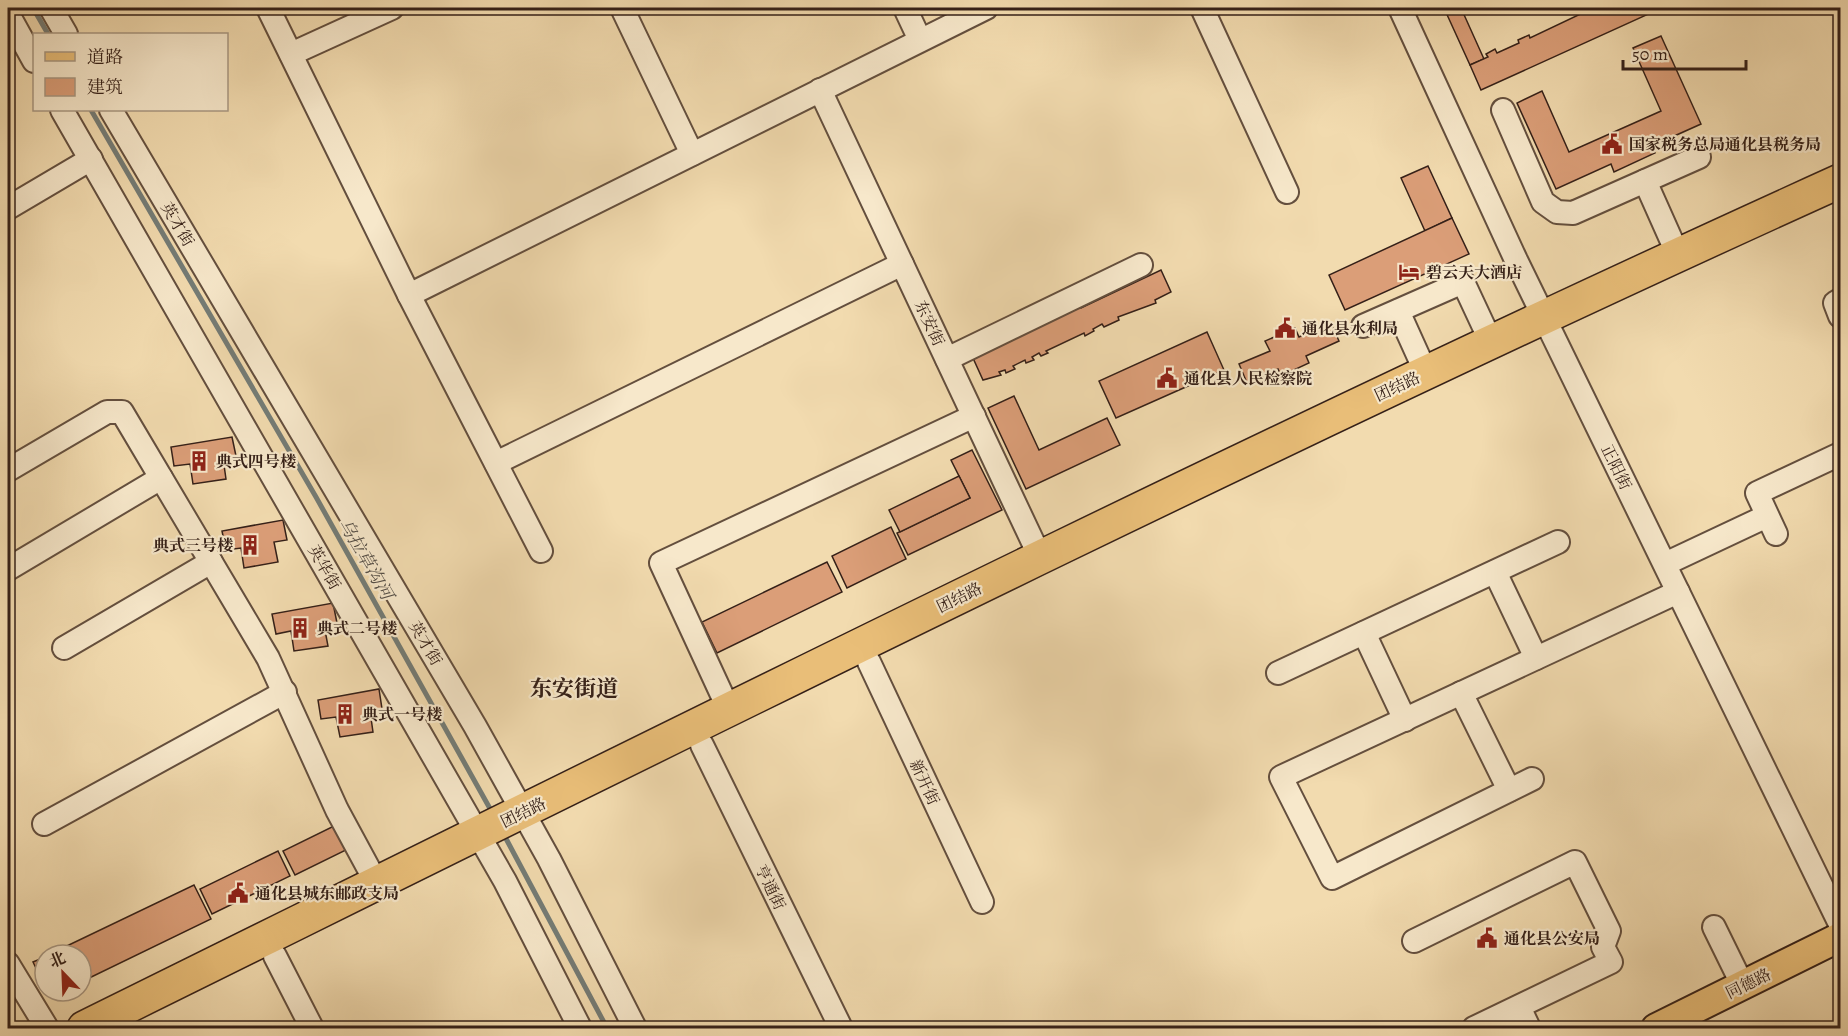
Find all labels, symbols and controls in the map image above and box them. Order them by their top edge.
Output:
legend [33,33,228,111]
scale bar [1623,33,1746,71]
text: 50 m [1632,42,1668,66]
text: 道路 [87,45,123,69]
text: 建筑 [87,75,123,99]
public building icon: 国家税务总局通化县税务局 [1600,132,1624,156]
place label: 国家税务总局通化县税务局 [1629,134,1821,156]
street label: 英才街 [155,198,199,251]
hotel icon: 碧云天大酒店 [1397,260,1421,284]
place label: 碧云天大酒店 [1426,262,1522,284]
street label: 东安街 [909,297,949,350]
public building icon: 通化县水利局 [1273,316,1297,340]
place label: 通化县水利局 [1302,318,1398,340]
public building icon: 通化县人民检察院 [1155,366,1179,390]
street label: 团结路 [1371,367,1424,407]
place label: 通化县人民检察院 [1184,368,1312,390]
street label: 正阳街 [1596,441,1637,494]
building icon: 典式四号楼 [187,449,211,473]
place label: 典式四号楼 [216,451,296,473]
water label: 乌拉草沟河 [333,514,400,607]
building icon: 典式三号楼 [238,533,262,557]
place label: 典式三号楼 [153,535,233,557]
street label: 英华街 [303,541,346,594]
street label: 团结路 [933,577,986,618]
building icon: 典式二号楼 [288,616,312,640]
street label: 英才街 [403,617,447,670]
place label: 典式二号楼 [317,618,397,640]
district label: 东安街道 [530,674,618,704]
building icon: 典式一号楼 [333,702,357,726]
place label: 典式一号楼 [362,704,442,726]
street label: 新开街 [904,756,944,809]
street label: 团结路 [497,792,550,833]
street label: 亨通街 [750,861,791,914]
public building icon: 通化县城东邮政支局 [226,881,250,905]
place label: 通化县城东邮政支局 [255,883,399,905]
public building icon: 通化县公安局 [1475,926,1499,950]
place label: 通化县公安局 [1504,928,1600,950]
north arrow [33,943,93,1003]
text: 北 [46,947,69,973]
street label: 同德路 [1722,963,1775,1004]

